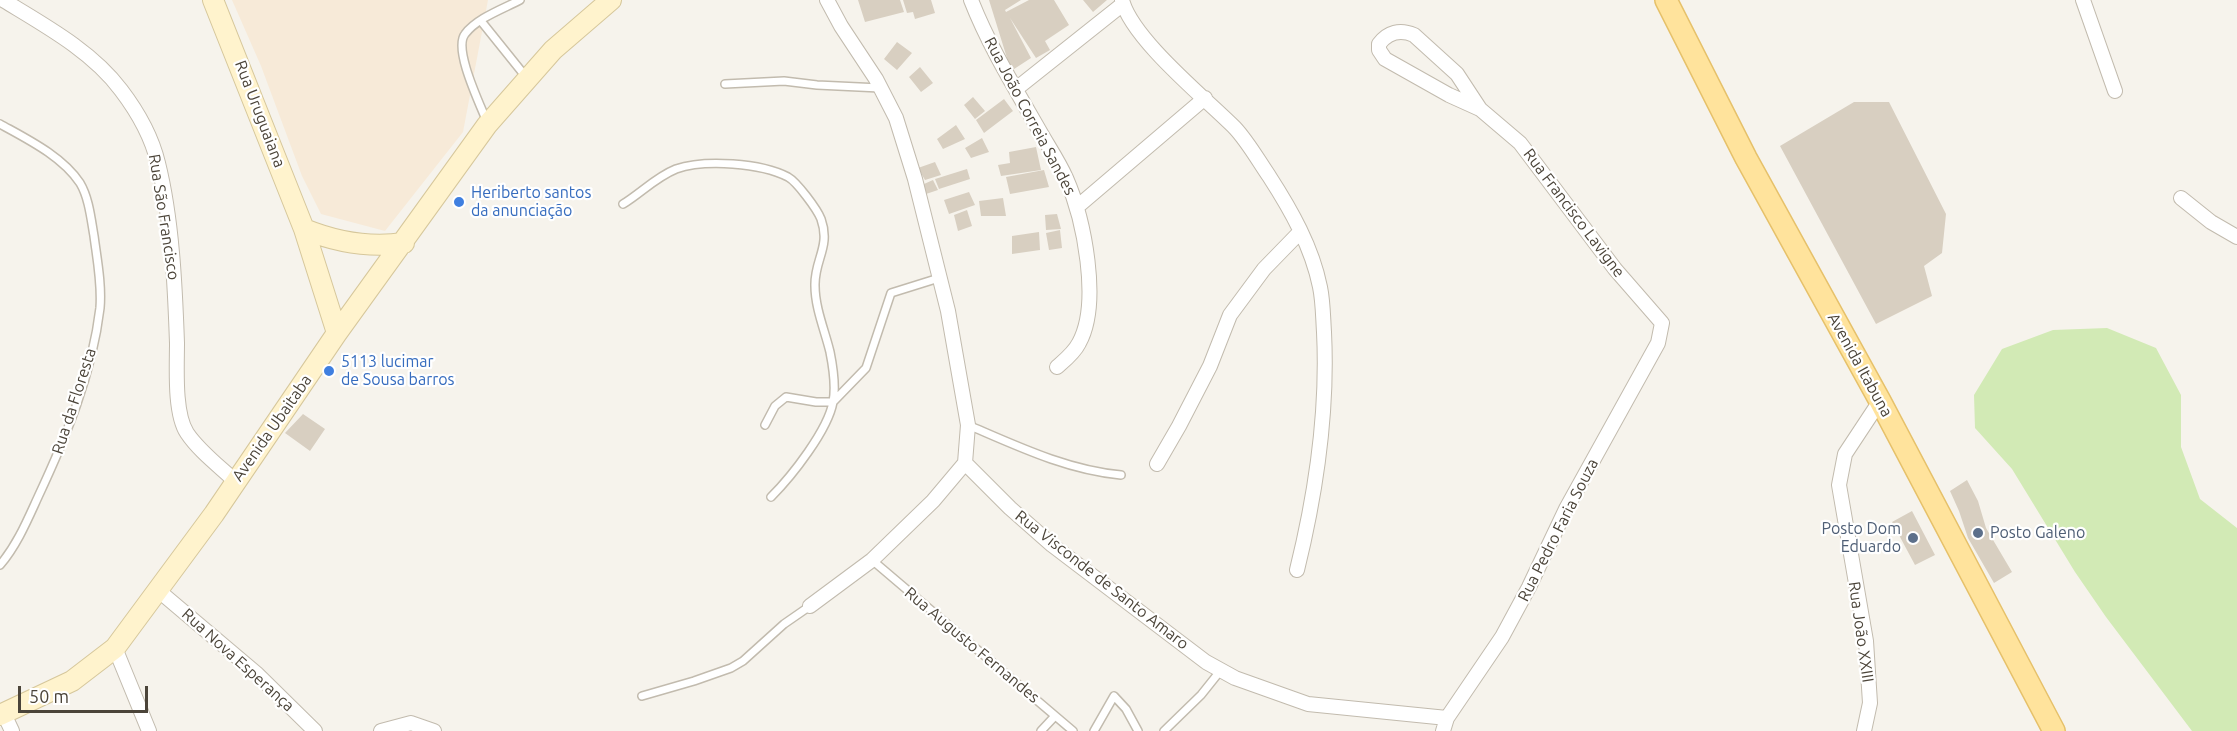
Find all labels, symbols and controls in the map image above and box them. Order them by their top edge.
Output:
street label: Rua João Correia Sandes [980,34,1080,198]
street label: Rua Uruguaiana [231,58,289,170]
street label: Rua Francisco Lavigne [1519,145,1629,281]
street label: Rua São Francisco [145,153,183,281]
place label: Heriberto santos da anunciação [471,183,591,221]
marker: Heriberto santos da anunciação [452,195,466,209]
street label: Avenida Itabuna [1824,310,1896,420]
street label: Rua da Floresta [48,345,100,457]
place label: 5113 lucimar de Sousa barros [341,352,455,390]
marker: 5113 lucimar de Sousa barros [322,364,336,378]
street label: Avenida Ubaitaba [228,371,316,485]
street label: Rua Pedro Faria Souza [1514,455,1602,605]
street label: Rua Visconde de Santo Amaro [1011,506,1193,654]
place label: Posto Dom Eduardo [1822,519,1901,557]
place label: Posto Galeno [1990,523,2085,543]
marker: Posto Galeno [1971,526,1985,540]
marker: Posto Dom Eduardo [1906,531,1920,545]
street label: Rua João XXIII [1844,580,1878,684]
street label: Rua Augusto Fernandes [901,583,1043,707]
street label: Rua Nova Esperança [178,605,298,715]
scale bar [21,674,152,712]
text: 50 m [29,686,69,706]

